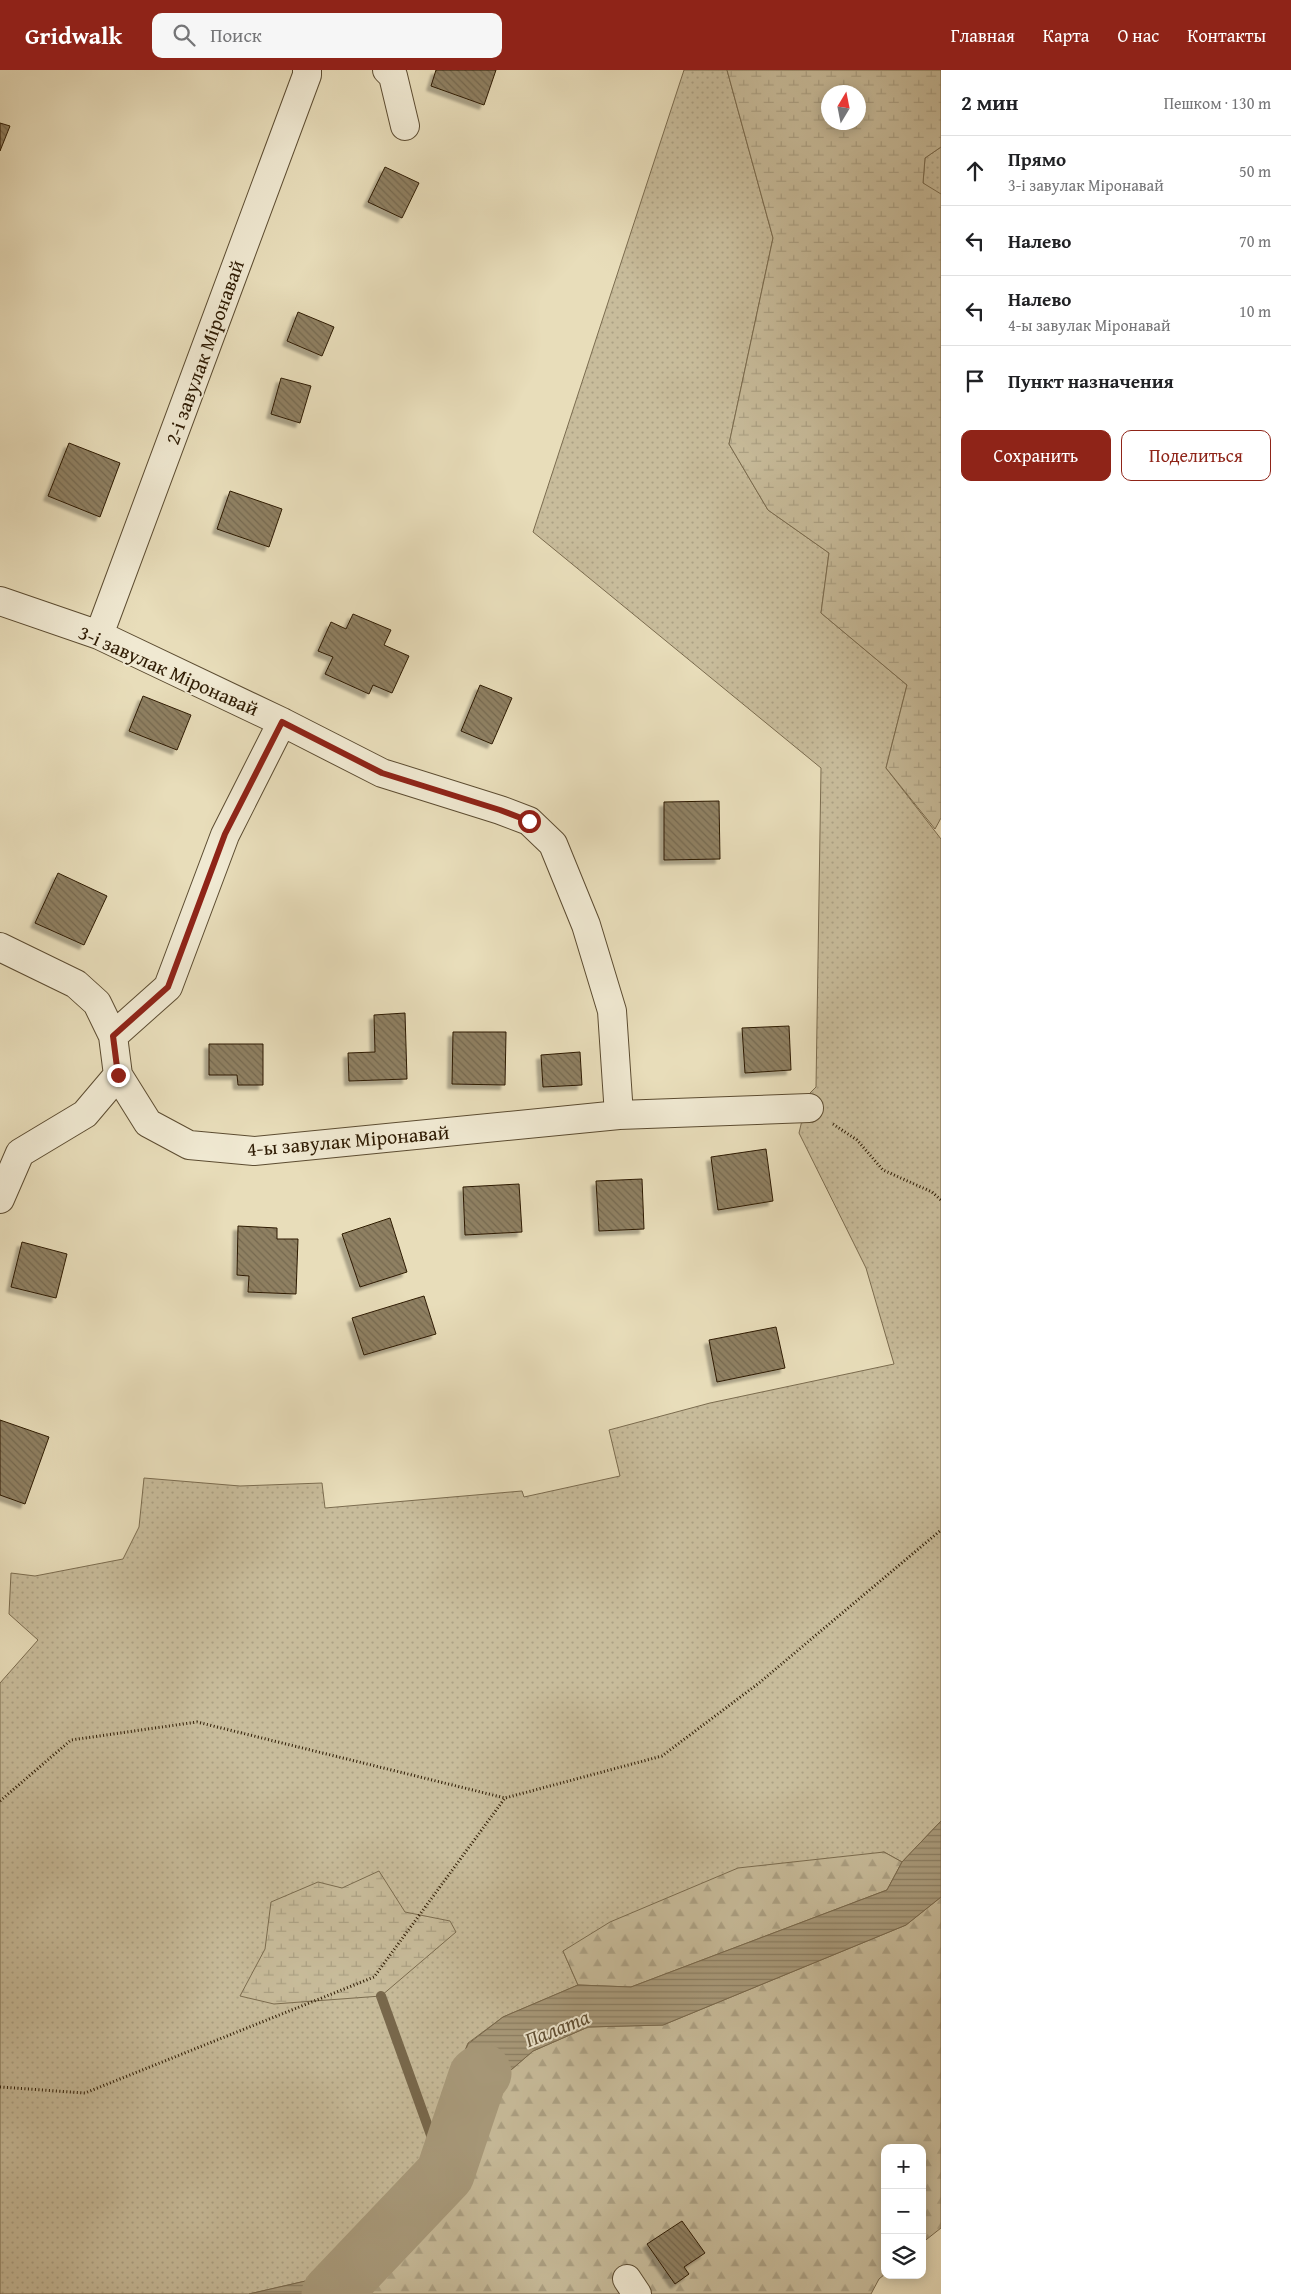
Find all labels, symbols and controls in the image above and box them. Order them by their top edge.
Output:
search box [152,13,502,58]
text: Gridwalk [25,18,122,53]
icon: search [170,21,198,49]
text: Поиск [210,21,262,49]
text: Главная [951,22,1015,49]
text: Карта [1043,22,1089,49]
text: О нас [1117,22,1159,49]
text: Контакты [1187,22,1266,49]
north arrow [821,85,866,130]
text: 2 мин [961,87,1018,118]
text: Пешком · 130 m [1164,91,1271,115]
text: Прямо [1008,145,1066,173]
icon: ahead [961,157,989,185]
text: 50 m [1239,159,1271,183]
text: 3-і завулак Міронавай [1008,173,1164,197]
icon: left [961,227,989,255]
text: Налево [1008,227,1071,255]
text: 70 m [1239,229,1271,253]
street label: 2-і завулак Міронавай [157,255,251,448]
text: Налево [1008,285,1071,313]
icon: left [961,297,989,325]
text: 10 m [1239,299,1271,323]
text: 4-ы завулак Міронавай [1008,313,1170,337]
icon: arrive [961,367,989,395]
text: Пункт назначения [1008,367,1174,395]
button: Сохранить [961,430,1111,481]
button: Поделиться [1121,430,1271,481]
street label: 3-і завулак Міронавай [74,617,264,723]
route start [518,810,541,833]
route end [107,1064,130,1087]
street label: 4-ы завулак Міронавай [246,1117,451,1163]
water label: Палата [520,2001,594,2055]
map controls [881,2144,926,2279]
button: + [881,2144,926,2189]
button: − [881,2189,926,2234]
button: layers [881,2234,926,2279]

